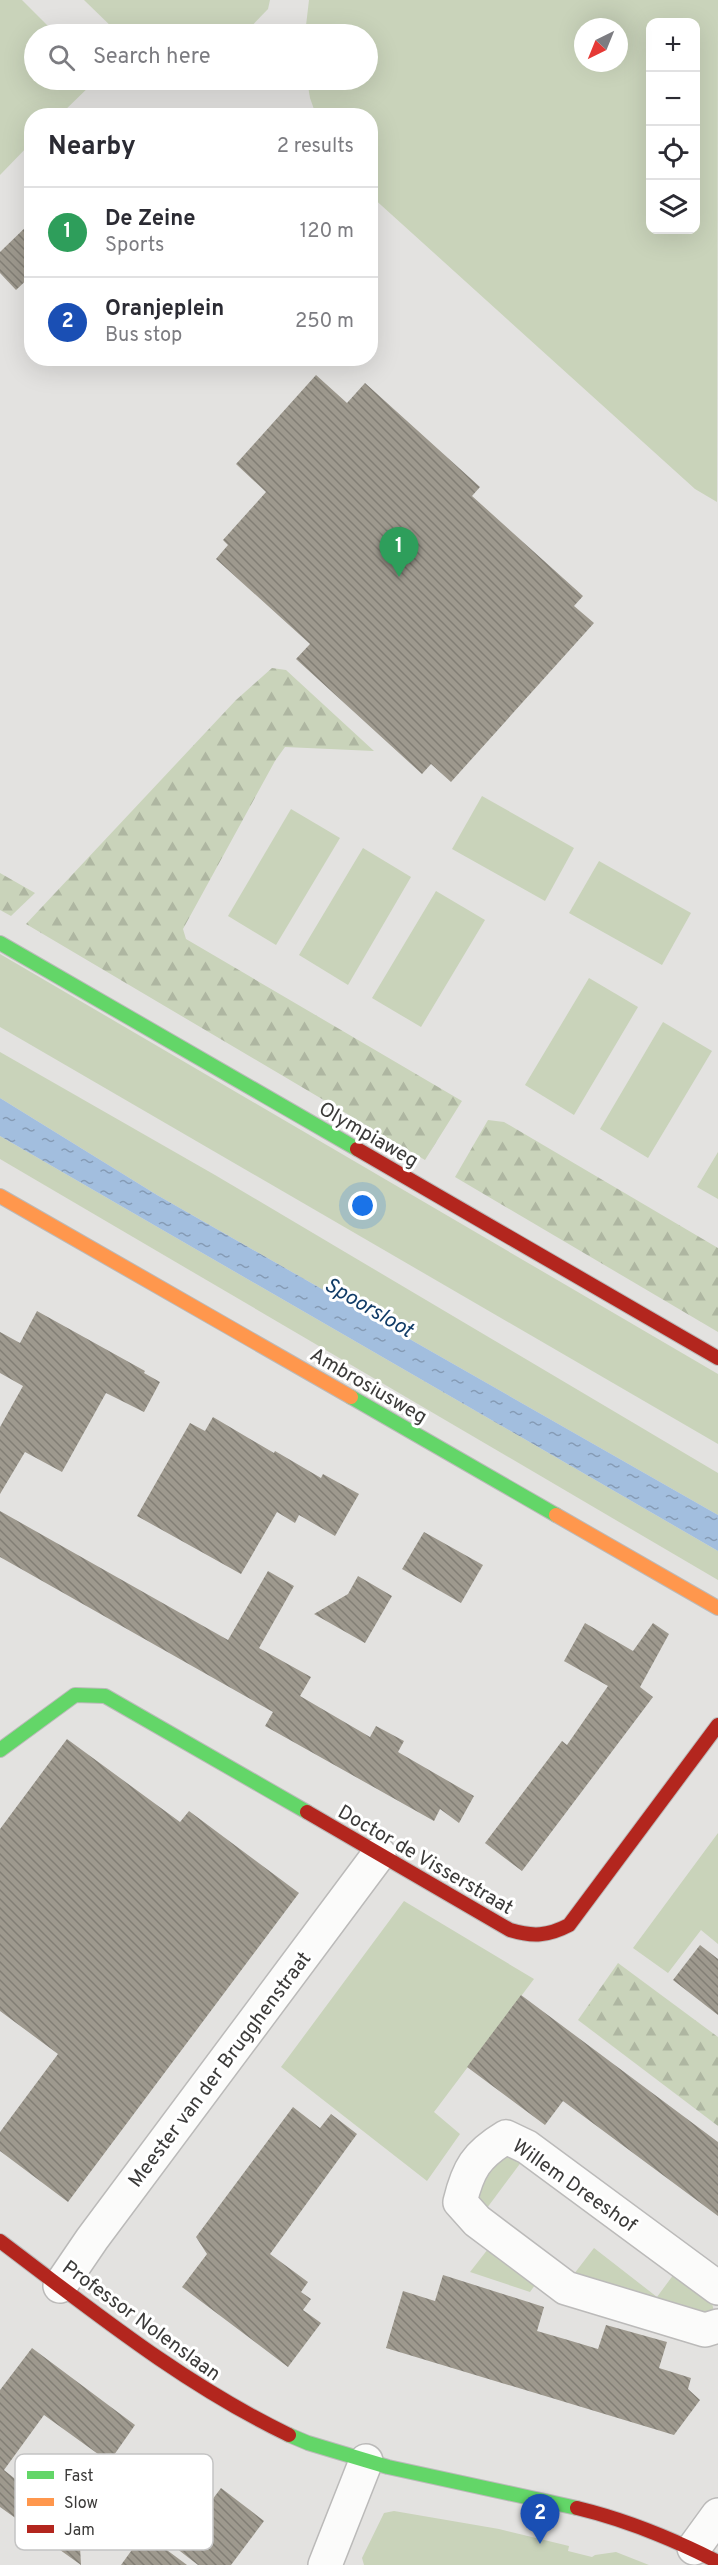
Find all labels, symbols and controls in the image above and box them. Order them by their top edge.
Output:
north arrow [574,18,628,72]
map controls [646,18,700,234]
button: + [646,18,700,72]
search box [24,24,378,90]
icon: search [45,41,78,74]
text: Search here [93,44,211,71]
button: − [646,72,700,126]
button: locate [646,126,700,180]
text: Nearby [48,131,136,164]
text: 2 results [277,134,354,160]
button: layers [646,180,700,234]
text: De Zeine [105,206,196,233]
text: 1 [64,219,72,245]
text: 120 m [300,219,354,245]
text: Sports [105,233,165,259]
text: Oranjeplein [105,296,224,323]
text: 2 [61,309,74,335]
text: 250 m [295,309,354,335]
text: Bus stop [105,323,182,349]
pin: 1 [380,528,418,577]
street label: Olympiaweg [313,1097,423,1175]
your location [348,1191,377,1220]
water label: Spoorsloot [319,1272,419,1345]
street label: Ambrosiusweg [305,1343,431,1431]
street label: Doctor de Visserstraat [333,1800,517,1922]
street label: Meester van der Brugghenstraat [123,1947,318,2193]
street label: Willem Dreeshof [507,2134,641,2239]
street label: Professor Nolenslaan [56,2255,225,2388]
legend [15,2454,213,2550]
text: Fast [64,2467,94,2487]
text: Slow [64,2494,98,2514]
pin: 2 [520,2494,560,2544]
text: Jam [64,2521,95,2541]

